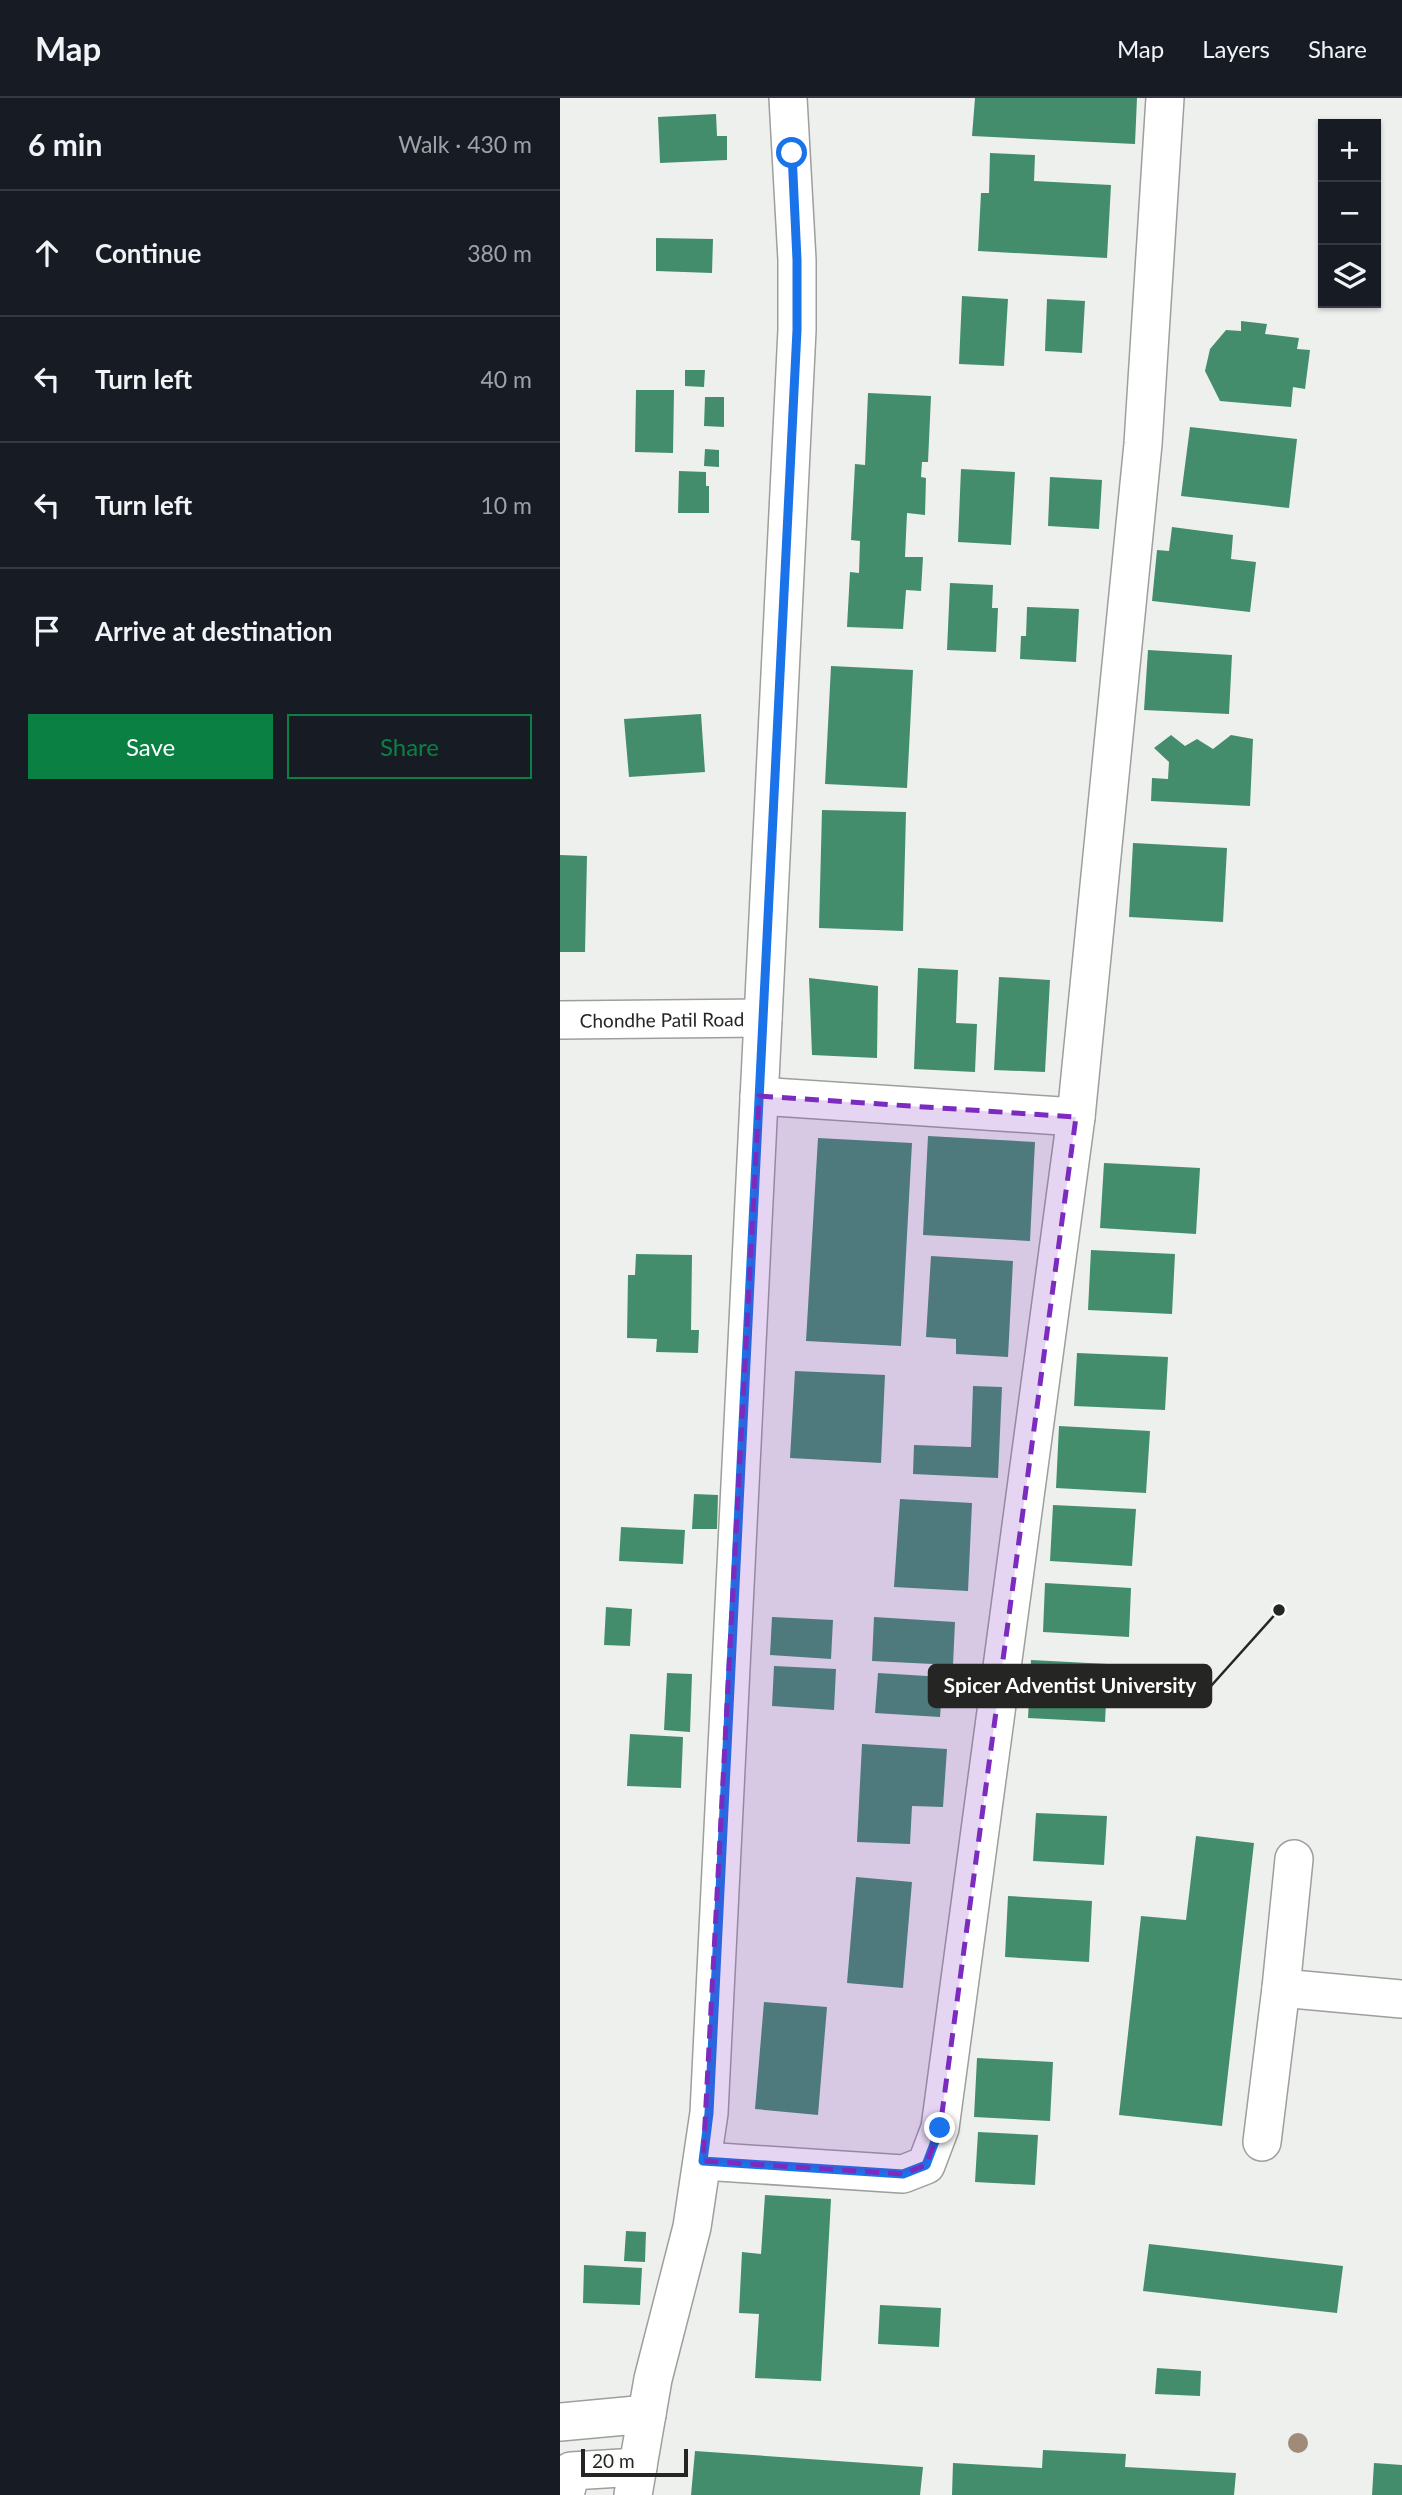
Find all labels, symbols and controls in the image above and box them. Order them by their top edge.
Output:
text: Map [35,28,101,68]
text: Map [1117,34,1164,63]
text: Layers [1202,34,1270,63]
text: Share [1308,34,1367,63]
map controls [1318,119,1381,308]
button: + [1318,119,1381,182]
text: 6 min [28,126,102,162]
text: Walk · 430 m [398,130,532,158]
route start [776,137,807,168]
button: − [1318,182,1381,245]
icon: ahead [28,234,66,272]
text: Continue [95,237,201,269]
text: 380 m [467,239,532,267]
button: layers [1318,245,1381,308]
icon: left [28,360,66,398]
text: Turn left [95,363,192,395]
text: 40 m [481,365,532,393]
icon: left [28,486,66,524]
text: Turn left [95,489,192,521]
text: 10 m [481,491,532,519]
icon: arrive [28,612,66,650]
text: Arrive at destination [95,615,332,647]
button: Save [28,714,273,779]
button: Share [287,714,532,779]
street label: Chondhe Patil Road [580,1007,744,1031]
callout: Spicer Adventist University [929,1665,1211,1707]
text: Spicer Adventist University [944,1672,1197,1697]
route end [924,2112,955,2143]
scale bar [581,2446,688,2478]
text: 20 m [592,2449,635,2472]

